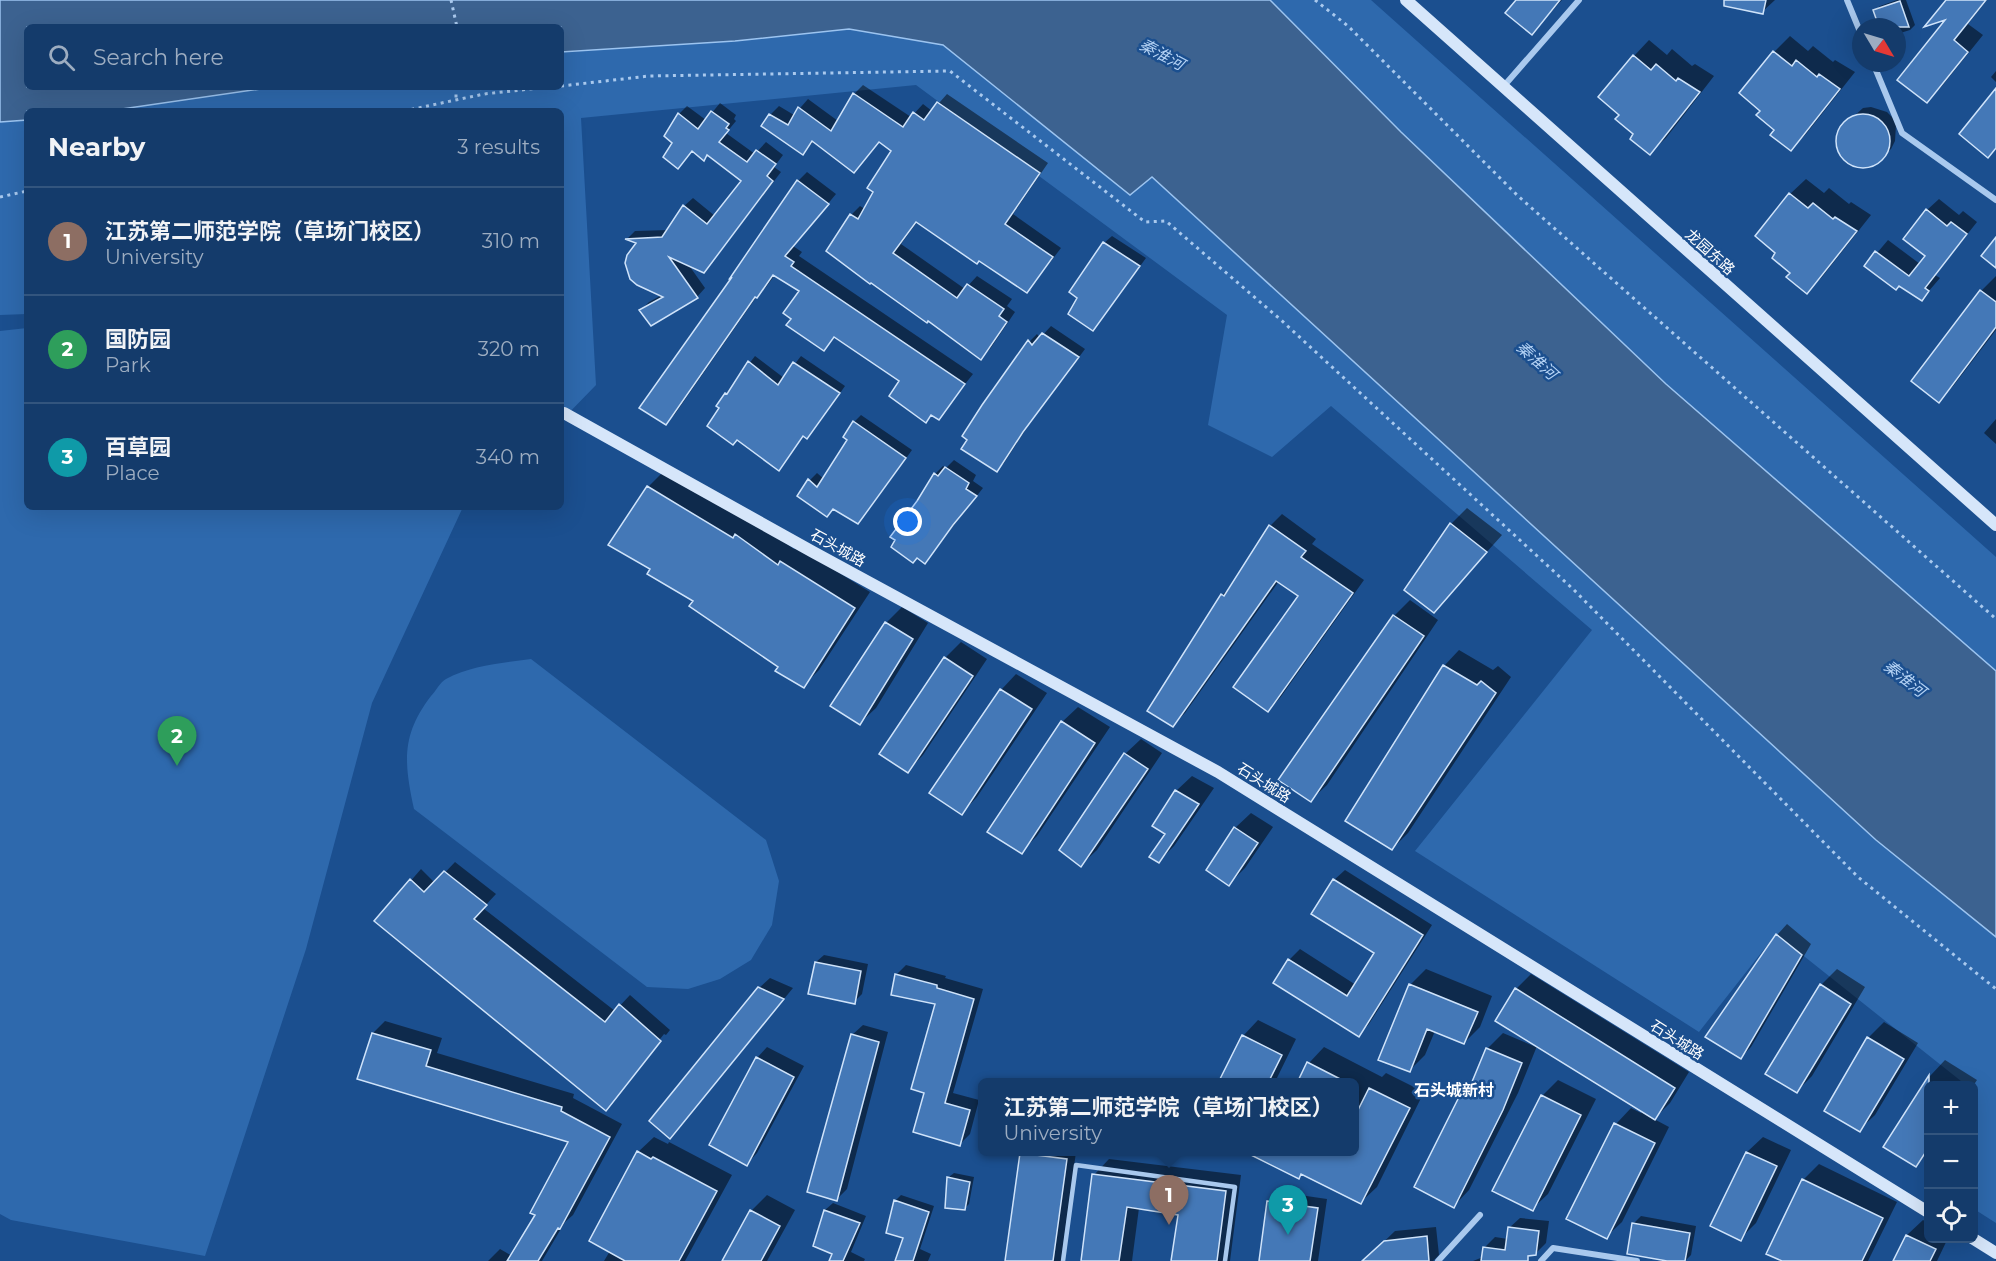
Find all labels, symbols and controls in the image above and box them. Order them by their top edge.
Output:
north arrow [1852,18,1906,72]
search box [24,24,564,90]
water label: 秦淮河 [1136,35,1190,76]
icon: search [45,41,78,74]
text: Search here [93,44,224,71]
text: Nearby [48,131,145,163]
text: 3 results [457,135,540,159]
text: 江苏第二师范学院（草场门校区） [105,218,435,245]
street label: 龙园东路 [1682,224,1739,279]
text: 1 [64,229,71,253]
text: 310 m [482,229,540,253]
text: University [105,245,204,269]
text: 国防园 [105,326,171,353]
text: 2 [62,337,73,361]
text: 320 m [478,337,540,361]
water label: 秦淮河 [1512,337,1563,385]
text: Park [105,353,151,377]
text: 百草园 [105,434,171,461]
text: 3 [62,445,73,469]
text: 340 m [476,445,540,469]
text: Place [105,461,160,485]
your location [893,507,922,536]
street label: 石头城路 [807,525,869,570]
water label: 秦淮河 [1880,656,1932,702]
pin: 2 [158,716,196,766]
street label: 石头城路 [1234,759,1295,807]
street label: 石头城路 [1647,1016,1708,1064]
popup [978,1078,1359,1156]
district label: 石头城新村 [1414,1081,1494,1100]
map controls [1924,1081,1978,1243]
button: + [1924,1081,1978,1135]
text: 江苏第二师范学院（草场门校区） [1003,1094,1334,1121]
text: University [1003,1121,1102,1145]
button: − [1924,1135,1978,1189]
pin: 1 [1150,1176,1188,1225]
pin: 3 [1268,1186,1308,1235]
button: locate [1924,1189,1978,1243]

